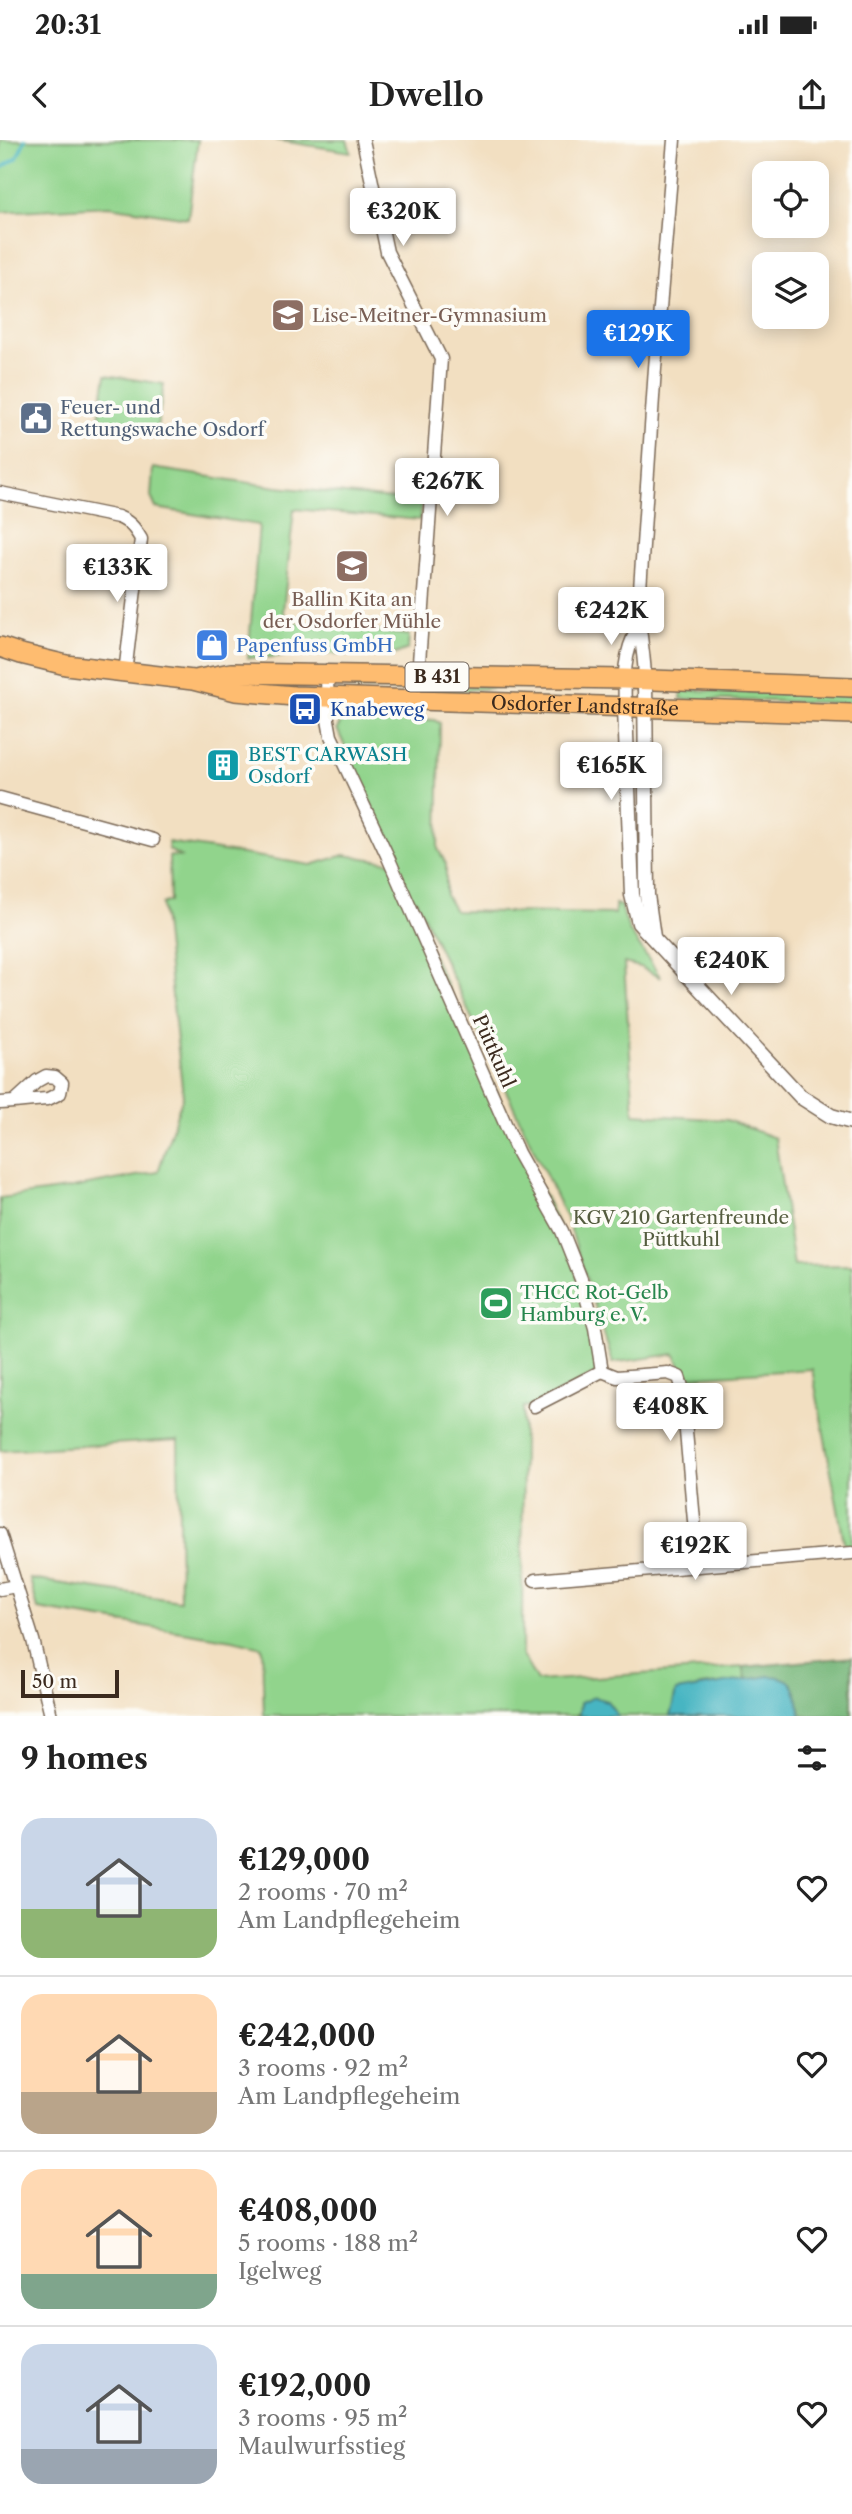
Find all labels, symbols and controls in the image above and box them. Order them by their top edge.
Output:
text: 20:31 [35,9,101,41]
text: Dwello [368,75,484,114]
icon: back [21,76,59,114]
icon: share [793,76,831,114]
map controls [752,161,829,329]
button: locate [752,161,829,238]
pin: €320K [354,188,452,248]
text: €320K [366,197,440,225]
button: layers [752,252,829,329]
school or university icon: Lise-Meitner-Gymnasium [269,296,307,334]
place label: Lise-Meitner-Gymnasium [312,304,547,327]
pin: €129K [589,310,687,370]
text: €129K [603,319,673,347]
place label: Feuer- und Rettungswache Osdorf [60,396,267,441]
public building icon: Feuer- und Rettungswache Osdorf [17,399,55,437]
pin: €267K [398,458,496,518]
text: €267K [411,467,483,495]
pin: €133K [68,545,166,604]
school or university icon: Ballin Kita an der Osdorfer Mühle [333,547,371,585]
text: €133K [82,553,152,581]
place label: Ballin Kita an der Osdorfer Mühle [263,588,441,633]
pin: €242K [562,588,660,647]
text: €242K [574,596,648,624]
shop icon: Papenfuss GmbH [193,626,231,664]
place label: Papenfuss GmbH [236,634,393,657]
road number: B 431 [406,662,468,692]
bus stop icon: Knabeweg [286,690,324,728]
street label: Osdorfer Landstraße [491,691,679,720]
place label: Knabeweg [330,698,425,721]
pin: €165K [562,742,660,802]
place label: BEST CARWASH Osdorf [248,743,407,788]
building icon: BEST CARWASH Osdorf [204,746,242,784]
text: €165K [576,751,646,779]
pin: €240K [682,938,780,997]
text: €240K [694,946,768,974]
street label: Püttkuhl [468,1011,520,1091]
park label: KGV 210 Gartenfreunde Püttkuhl [573,1206,789,1251]
place label: THCC Rot-Gelb Hamburg e. V. [520,1281,669,1326]
sports icon: THCC Rot-Gelb Hamburg e. V. [477,1284,515,1322]
pin: €408K [621,1384,719,1443]
text: €408K [632,1392,708,1420]
pin: €192K [646,1522,744,1582]
text: €192K [660,1531,730,1559]
scale bar [21,1667,119,1699]
text: 50 m [32,1670,77,1693]
icon: filters [793,1739,831,1777]
text: 9 homes [21,1740,148,1777]
text: €129,000 [238,1841,370,1878]
icon: home [77,1846,161,1930]
icon: heart [793,1869,831,1907]
text: 2 rooms · 70 m² [238,1878,408,1906]
text: Am Landpflegeheim [238,1906,460,1934]
text: €242,000 [238,2017,376,2054]
icon: home [77,2022,161,2106]
icon: heart [793,2045,831,2083]
text: 3 rooms · 92 m² [238,2054,408,2082]
text: Am Landpflegeheim [238,2082,460,2110]
text: €408,000 [238,2192,378,2229]
icon: home [77,2197,161,2281]
icon: heart [793,2220,831,2258]
text: 5 rooms · 188 m² [238,2229,418,2257]
text: Igelweg [238,2257,321,2285]
text: €192,000 [238,2367,371,2404]
icon: home [77,2372,161,2456]
icon: heart [793,2395,831,2433]
text: 3 rooms · 95 m² [238,2404,407,2432]
text: Maulwurfsstieg [238,2432,405,2460]

